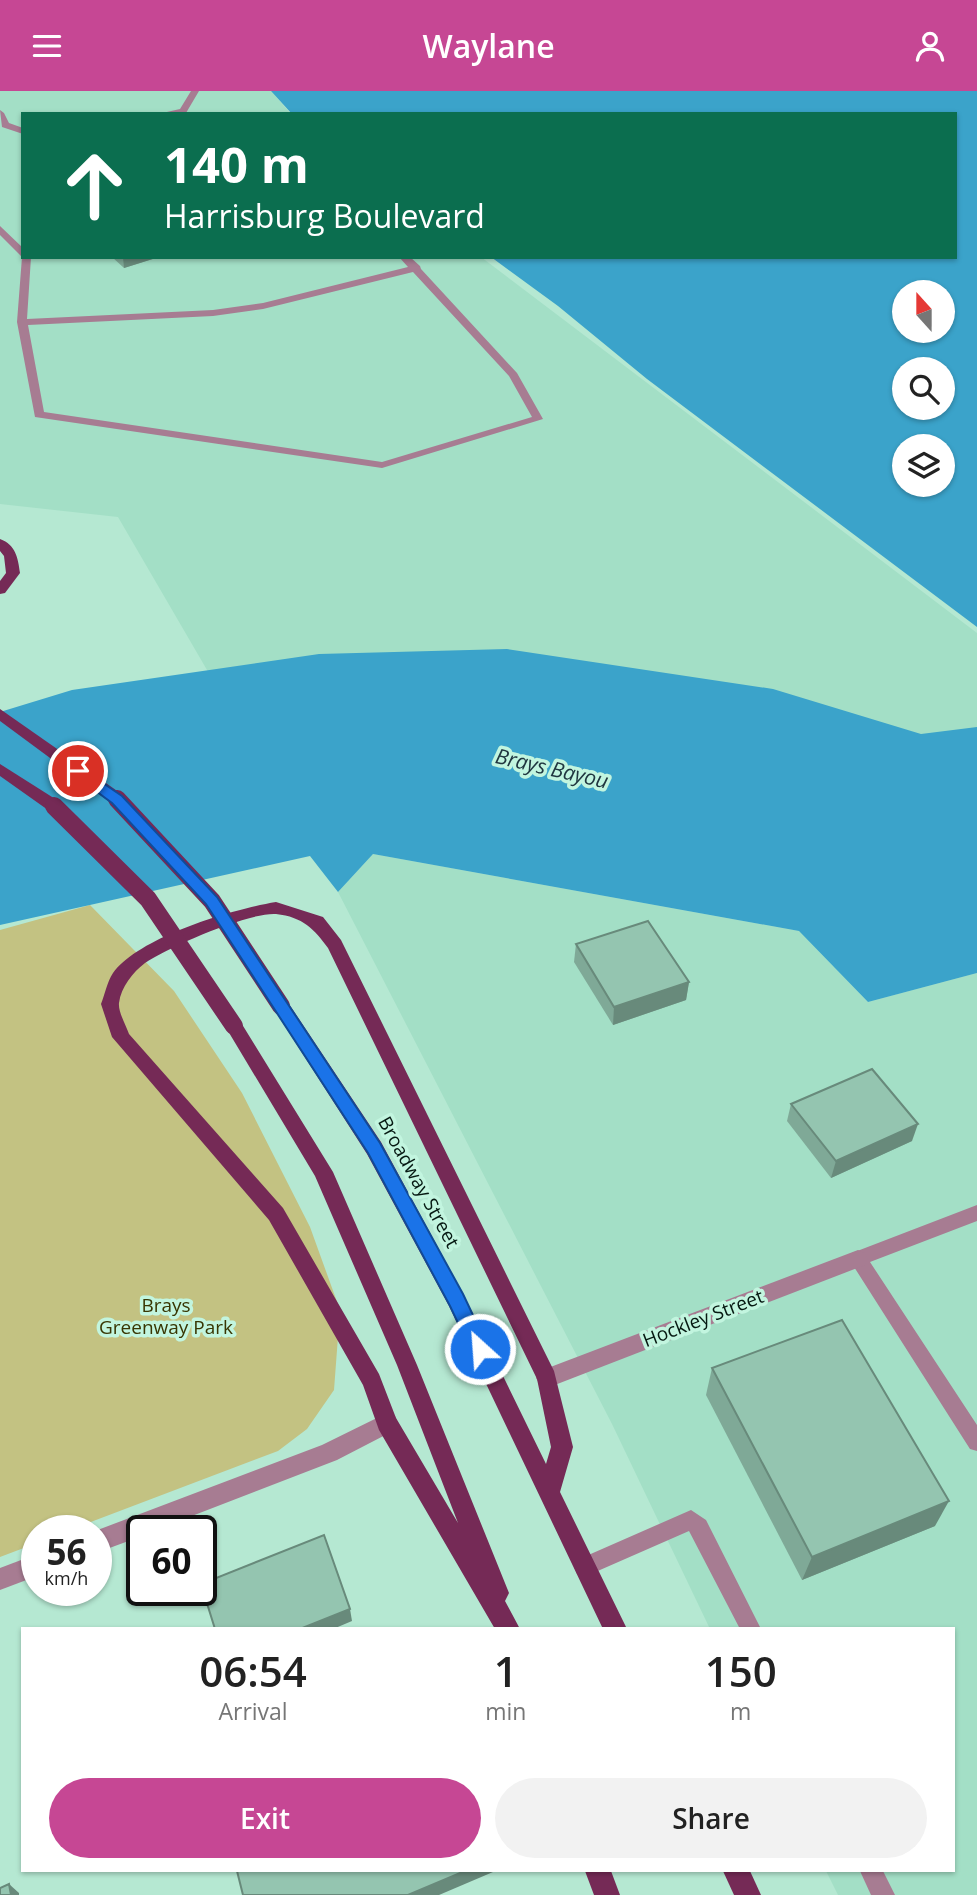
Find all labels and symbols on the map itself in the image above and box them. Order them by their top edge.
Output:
north arrow [892,280,956,343]
pin [48,741,108,801]
water label: Brays Bayou [493,741,611,795]
street label: Broadway Street [372,1112,466,1253]
street label: Hockley Street [639,1283,767,1353]
park label: Brays Greenway Park [99,1292,233,1340]
position arrow [443,1312,517,1386]
speed limit sign: 60 [126,1515,217,1606]

